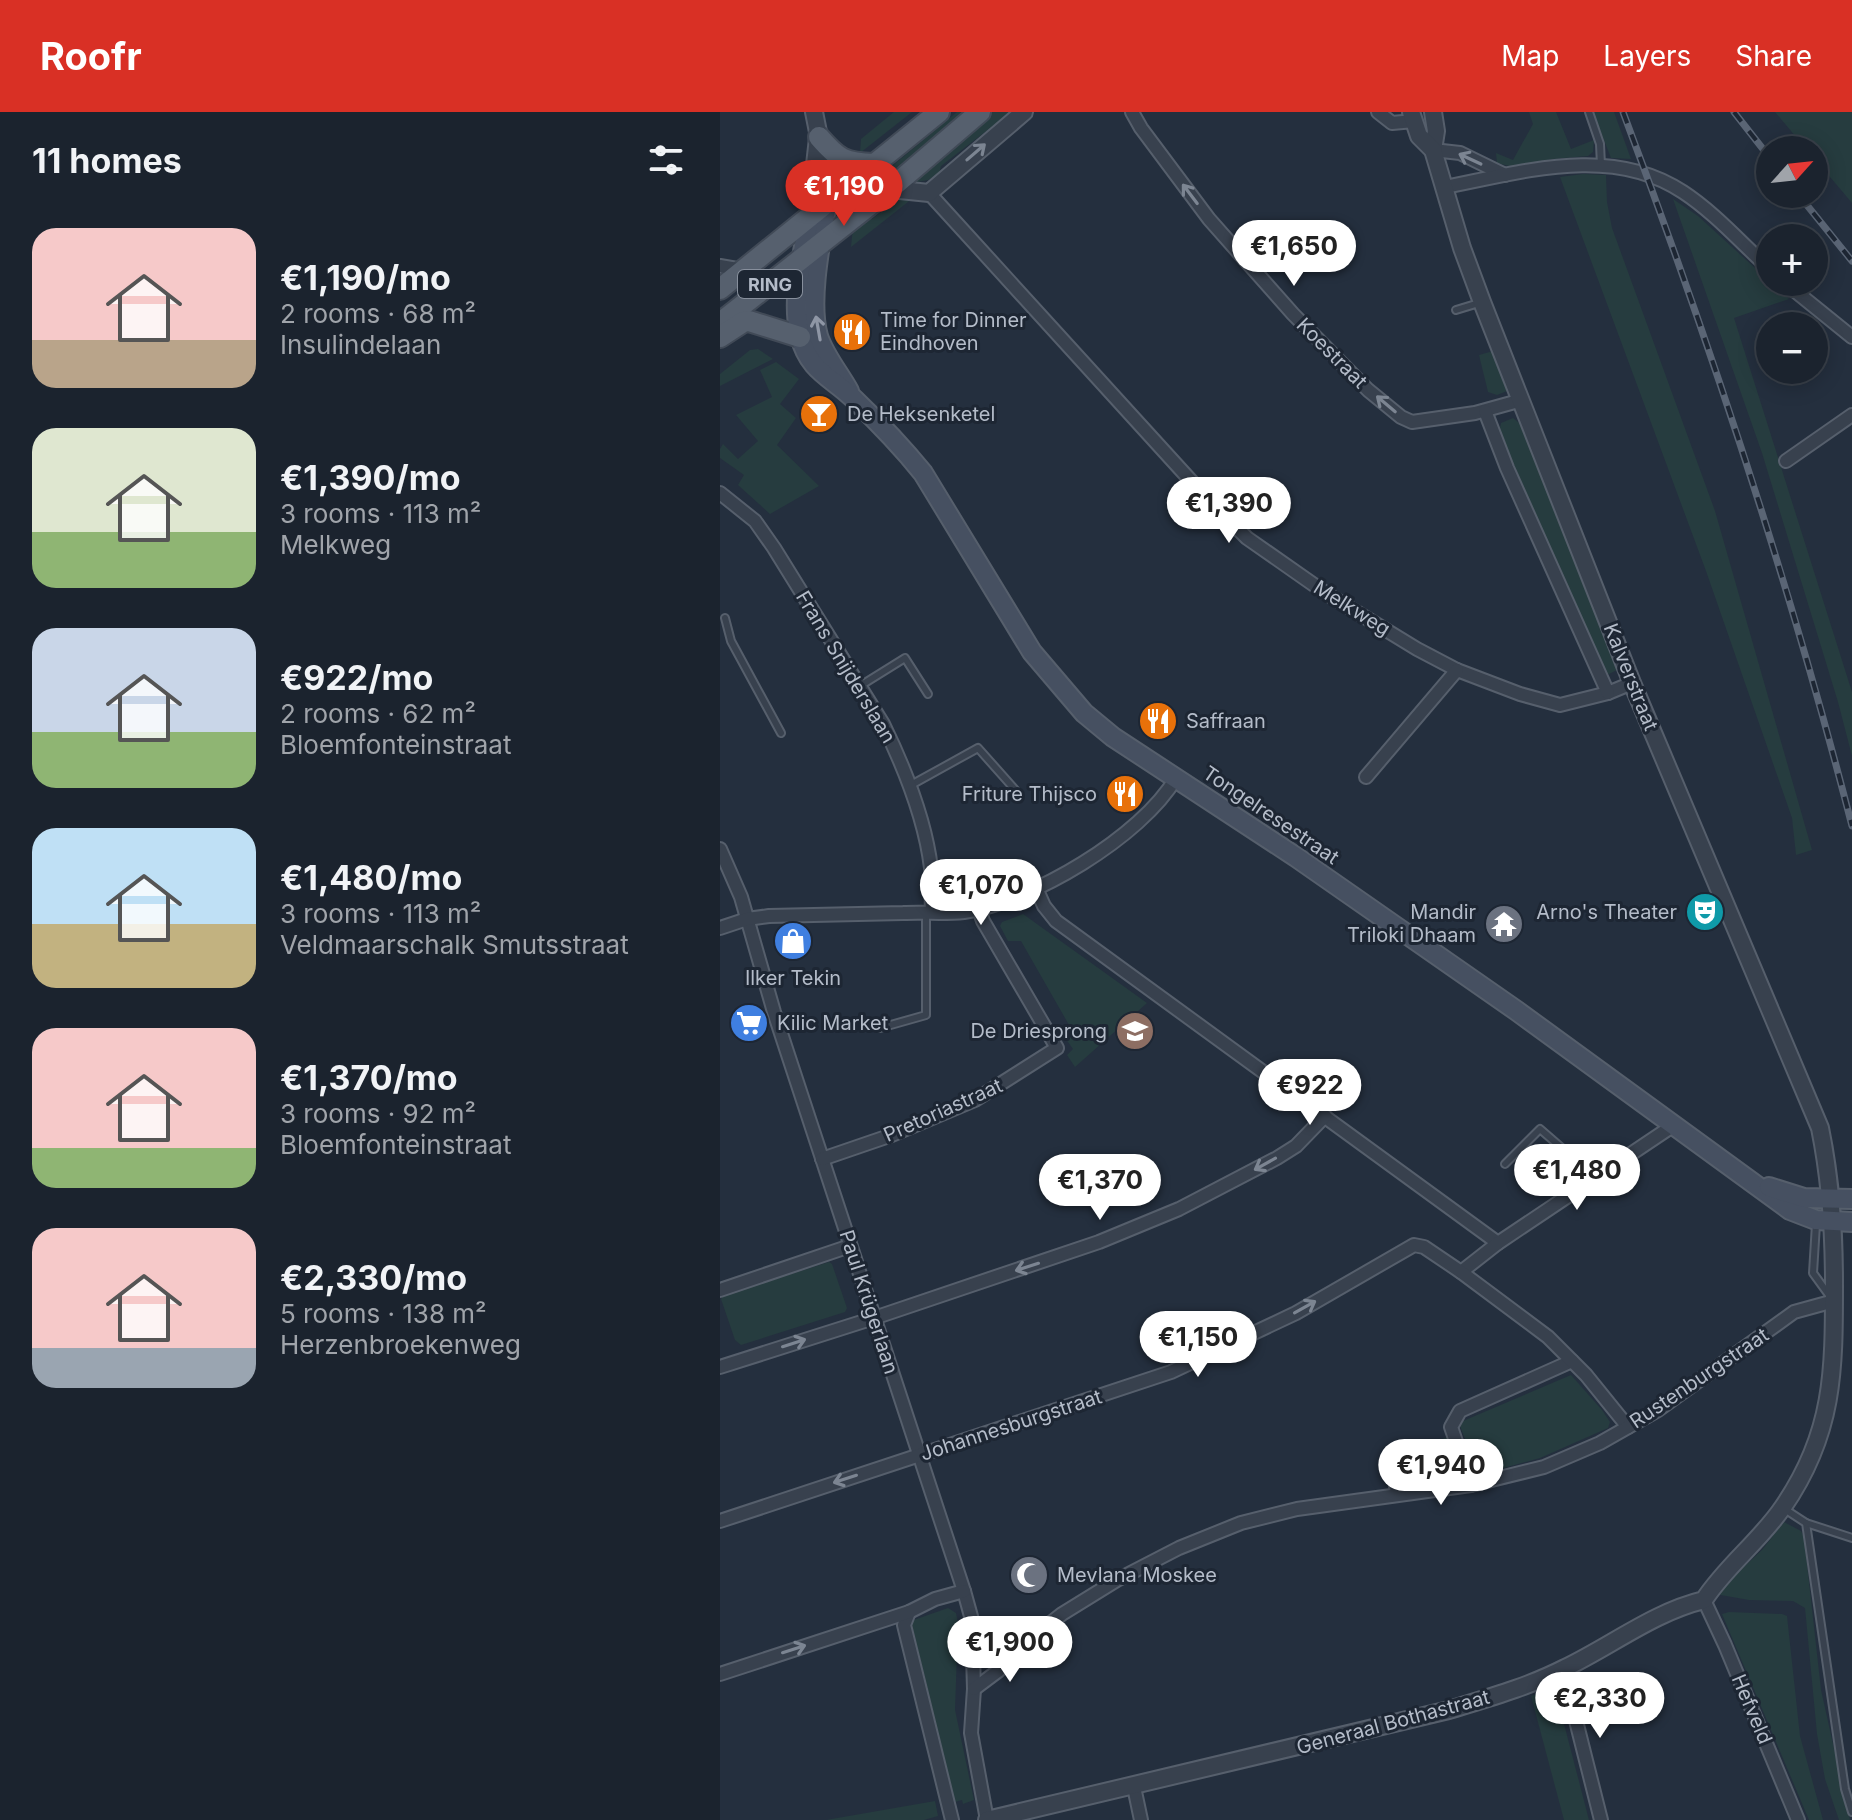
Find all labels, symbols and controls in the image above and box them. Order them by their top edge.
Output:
text: Roofr [40,33,142,79]
text: Map [1501,39,1559,73]
text: Layers [1603,39,1691,73]
text: Share [1735,39,1812,73]
north arrow [1756,136,1828,208]
map controls [1756,136,1828,384]
icon: filters [644,138,688,182]
text: 11 homes [32,140,182,181]
one-way arrow [965,143,985,161]
one-way arrow [1459,150,1483,165]
pin: €1,190 [779,160,909,228]
text: €1,190 [804,170,884,201]
one-way arrow [1181,184,1198,205]
pin: €1,650 [1229,220,1359,288]
button: + [1756,224,1828,296]
text: €1,650 [1250,230,1338,261]
text: €1,190/mo [280,257,451,298]
icon: home [96,260,192,356]
road number: RING [738,270,802,298]
text: 2 rooms · 68 m² [280,298,476,329]
place label: Time for Dinner Eindhoven [880,308,1027,355]
restaurant icon: Time for Dinner Eindhoven [831,311,873,353]
button: − [1756,312,1828,384]
street label: Koestraat [1292,313,1373,394]
one-way arrow [809,316,824,341]
text: Insulindelaan [280,329,441,360]
bar icon: De Heksenketel [798,393,840,435]
one-way arrow [1376,395,1396,413]
place label: De Heksenketel [847,402,995,426]
text: €1,390/mo [280,457,461,498]
icon: home [96,460,192,556]
pin: €1,390 [1164,477,1294,545]
text: €1,390 [1185,487,1273,518]
text: 3 rooms · 113 m² [280,498,481,529]
text: Melkweg [280,529,391,560]
street label: Melkweg [1309,575,1395,641]
street label: Frans Snijderslaan [791,586,901,748]
street label: Kalverstraat [1599,620,1664,734]
text: €922/mo [280,657,433,698]
icon: home [96,660,192,756]
text: 2 rooms · 62 m² [280,698,476,729]
restaurant icon: Saffraan [1137,700,1179,742]
place label: Saffraan [1186,709,1266,733]
text: Bloemfonteinstraat [280,729,511,760]
street label: Tongelresestraat [1199,761,1344,870]
restaurant icon: Friture Thijsco [1104,773,1146,815]
place label: Friture Thijsco [962,782,1097,806]
text: €1,480/mo [280,857,462,898]
pin: €1,070 [916,859,1046,927]
icon: home [96,860,192,956]
text: €1,070 [938,869,1024,900]
theatre icon: Arno's Theater [1684,891,1726,933]
text: 3 rooms · 113 m² [280,898,481,929]
place label: Mandir Triloki Dhaam [1347,900,1476,947]
place label: Arno's Theater [1536,900,1677,924]
temple icon: Mandir Triloki Dhaam [1483,903,1525,945]
shop icon: Ilker Tekin [772,920,814,962]
text: Veldmaarschalk Smutsstraat [280,929,629,960]
place label: Ilker Tekin [745,966,841,990]
supermarket icon: Kilic Market [728,1002,770,1044]
school or university icon: De Driesprong [1114,1010,1156,1052]
place label: Kilic Market [777,1011,889,1035]
place label: De Driesprong [970,1019,1107,1043]
text: €1,370/mo [280,1057,458,1098]
pin: €922 [1263,1059,1357,1127]
icon: home [96,1060,192,1156]
text: €922 [1276,1069,1344,1100]
street label: Pretoriastraat [880,1073,1007,1147]
text: 3 rooms · 92 m² [280,1098,476,1129]
text: Bloemfonteinstraat [280,1129,511,1160]
pin: €1,480 [1512,1144,1642,1212]
pin: €1,370 [1035,1154,1165,1222]
text: €1,480 [1532,1154,1622,1185]
one-way arrow [1254,1157,1277,1173]
text: €1,370 [1057,1164,1143,1195]
street label: Paul Krügerlaan [834,1227,904,1377]
text: €2,330/mo [280,1257,467,1298]
icon: home [96,1260,192,1356]
one-way arrow [1014,1260,1040,1275]
text: 5 rooms · 138 m² [280,1298,487,1329]
one-way arrow [1293,1299,1316,1315]
pin: €1,150 [1133,1311,1263,1379]
text: €1,150 [1158,1321,1238,1352]
street label: Rustenburgstraat [1625,1322,1773,1433]
text: Herzenbroekenweg [280,1329,521,1360]
one-way arrow [781,1334,806,1349]
street label: Johannesburgstraat [917,1384,1105,1466]
pin: €1,940 [1376,1439,1506,1507]
text: €1,940 [1396,1449,1486,1480]
one-way arrow [832,1473,857,1488]
mosque icon: Mevlana Moskee [1008,1554,1050,1596]
place label: Mevlana Moskee [1057,1563,1217,1587]
pin: €1,900 [945,1616,1075,1684]
text: €1,900 [965,1626,1055,1657]
one-way arrow [781,1641,806,1656]
street label: Hefveld [1727,1670,1777,1748]
pin: €2,330 [1535,1672,1665,1740]
text: €2,330 [1553,1682,1647,1713]
street label: Generaal Bothastraat [1294,1685,1493,1759]

